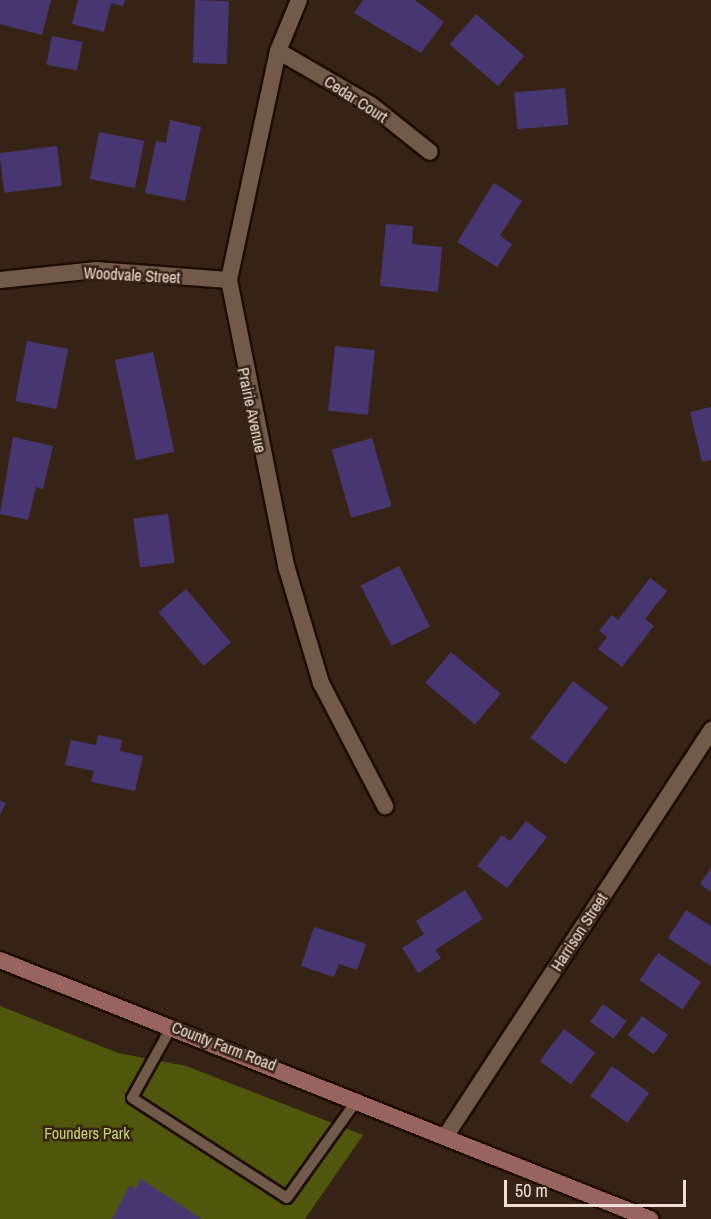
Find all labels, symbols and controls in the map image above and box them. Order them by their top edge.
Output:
street label: Cedar Court [321,71,391,127]
street label: Woodvale Street [83,263,181,287]
street label: Prairie Avenue [234,365,270,455]
street label: Harrison Street [547,889,611,975]
street label: County Farm Road [169,1017,279,1075]
park label: Founders Park [44,1123,130,1143]
scale bar [507,1168,688,1206]
text: 50 m [515,1178,548,1203]

